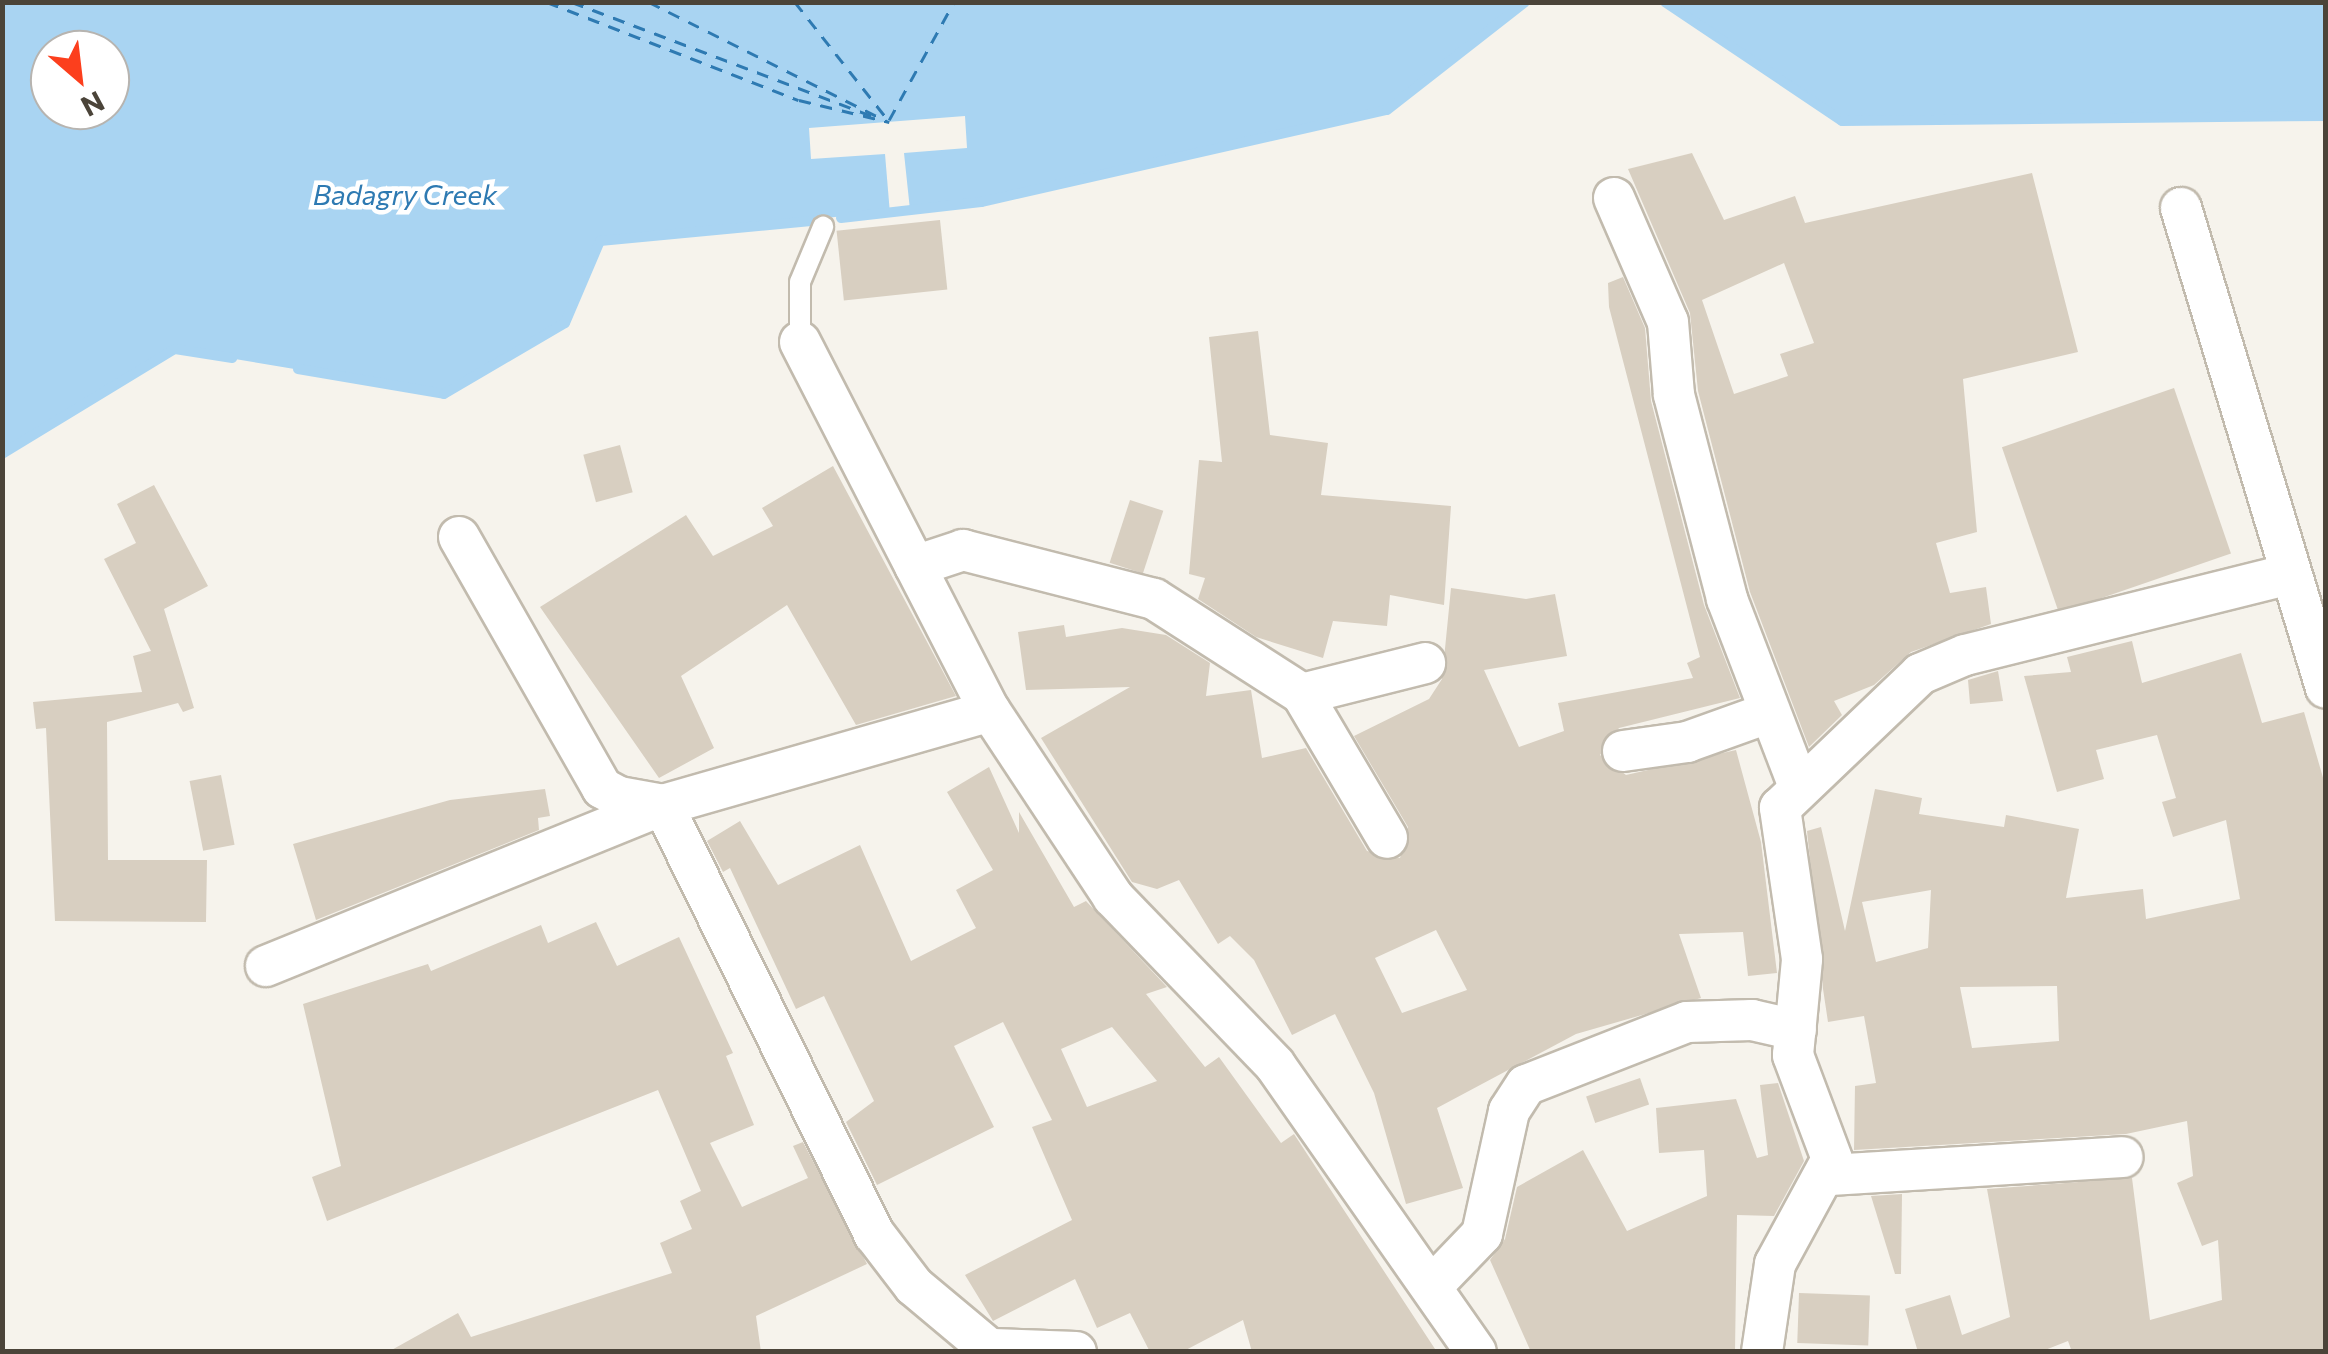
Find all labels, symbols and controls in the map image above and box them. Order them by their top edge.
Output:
north arrow [30,30,130,130]
text: N [76,85,110,125]
water label: Badagry Creek [313,177,497,211]

